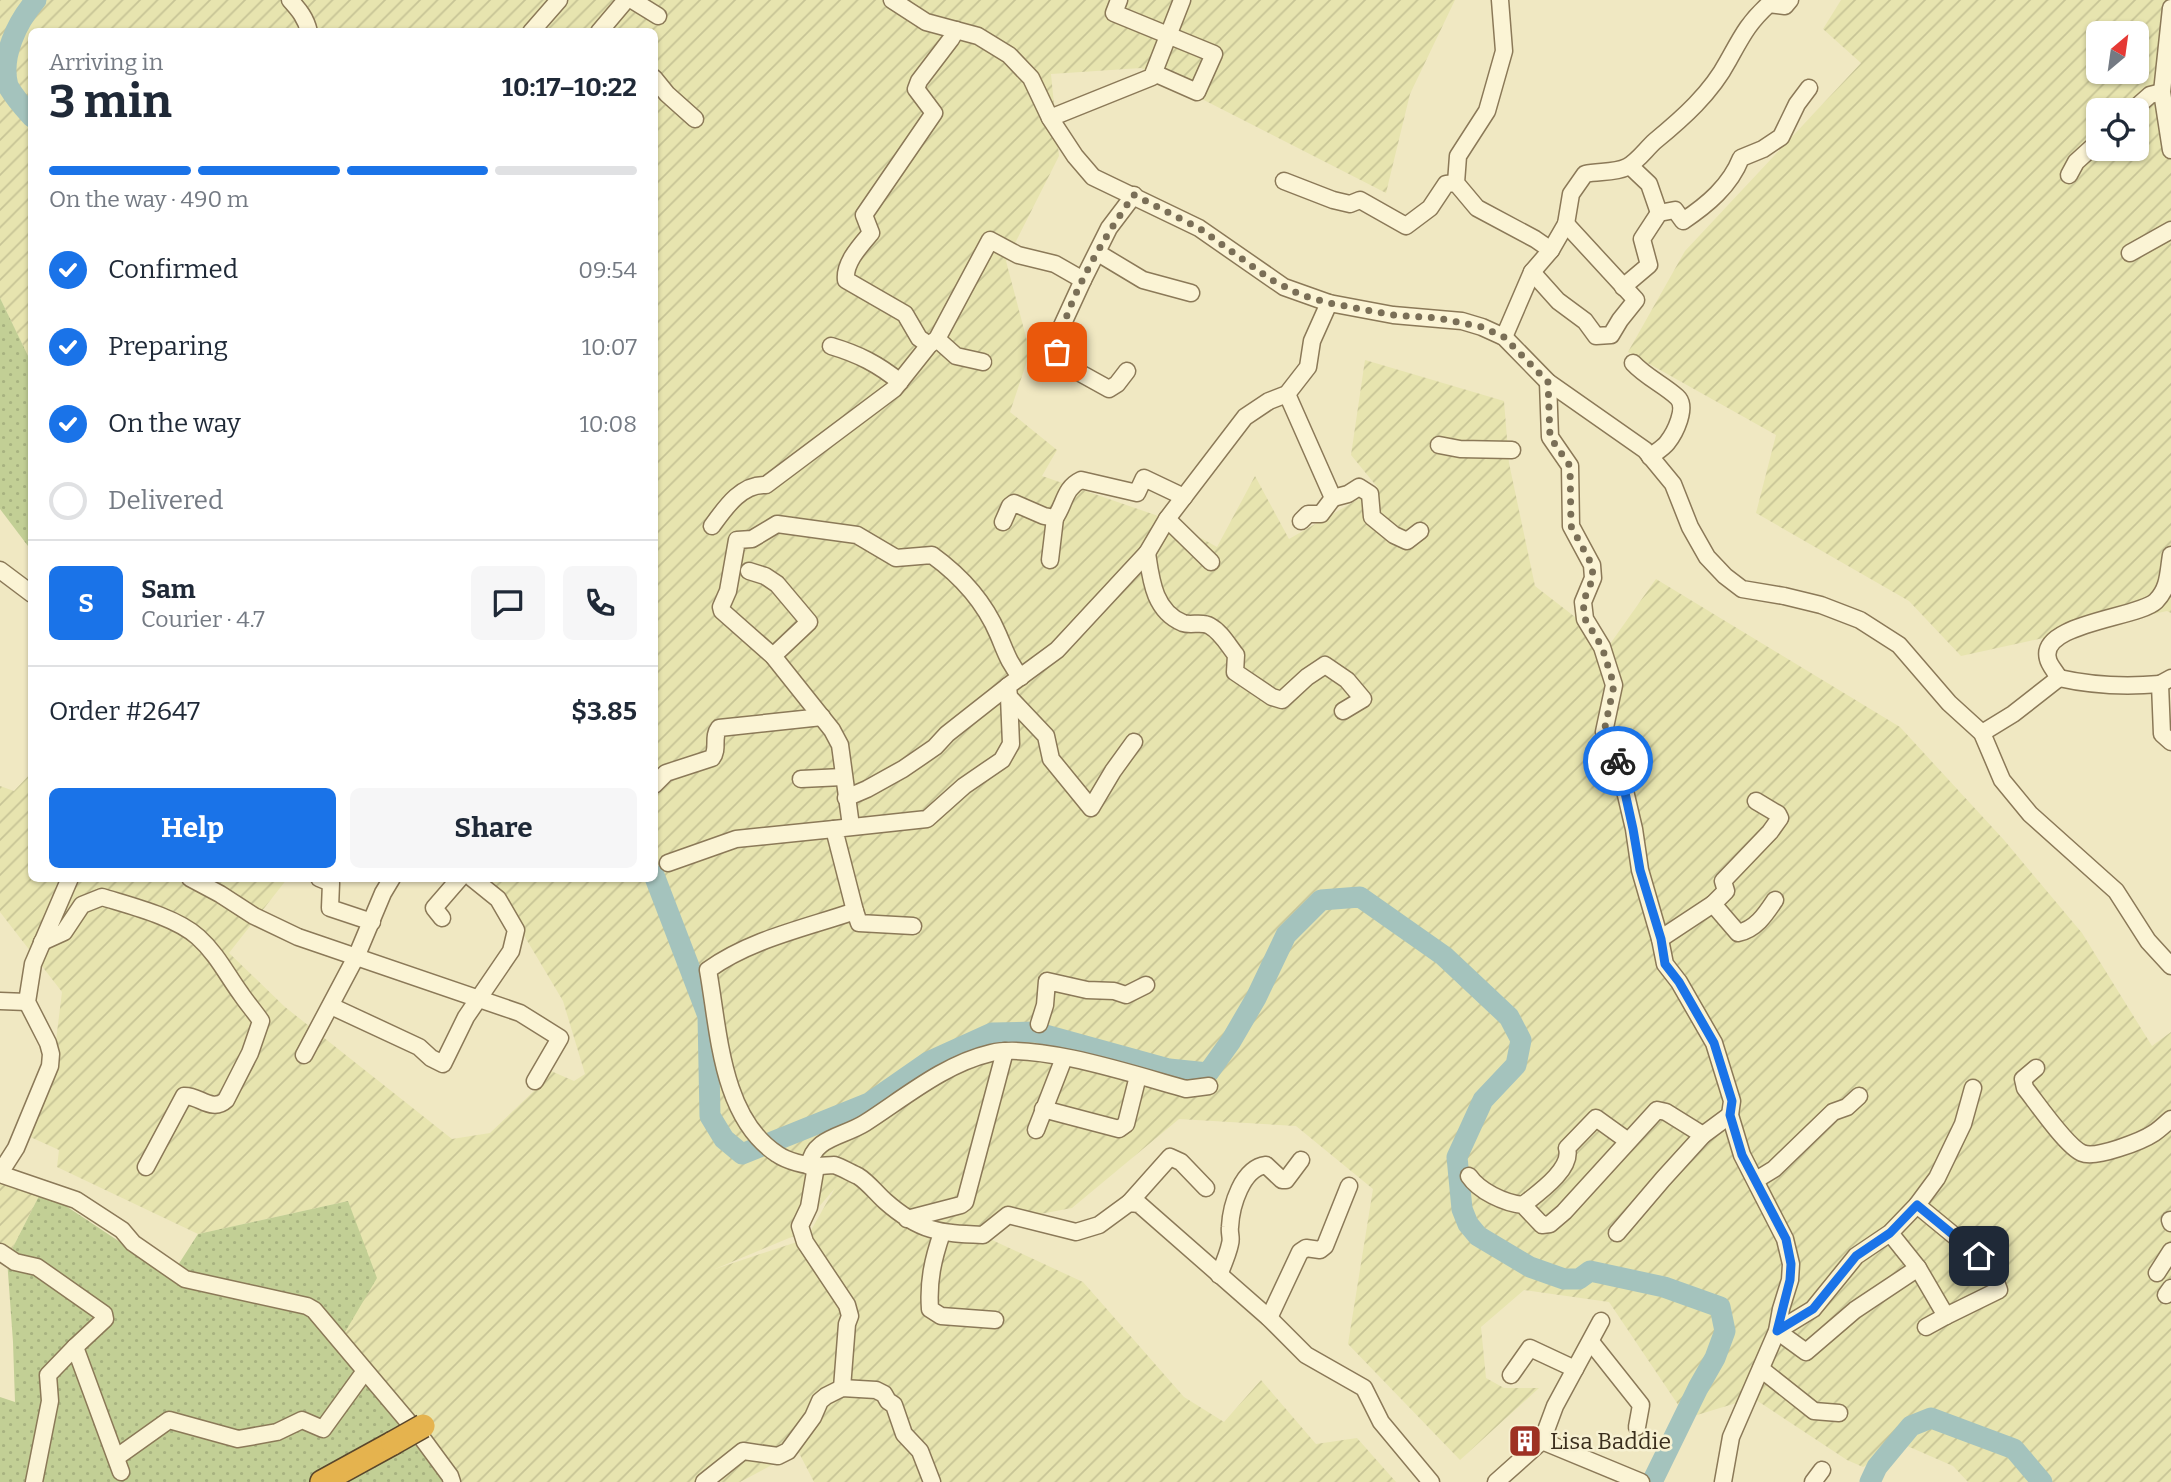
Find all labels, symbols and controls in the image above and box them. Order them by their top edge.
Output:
north arrow [2086,21,2149,84]
map controls [2086,21,2149,161]
text: Arriving in [49,48,163,76]
text: 10:17–10:22 [502,72,637,103]
text: 3 min [49,74,172,129]
button: locate [2086,98,2149,161]
text: On the way · 490 m [49,185,249,213]
icon: check [49,251,87,289]
text: Confirmed [108,254,238,285]
text: 09:54 [578,256,637,284]
pin [1027,322,1087,382]
icon: check [49,328,87,366]
text: Preparing [108,331,228,362]
text: 10:07 [582,333,637,361]
icon: bag [1038,333,1076,371]
icon: check [49,405,87,443]
text: On the way [108,408,241,439]
text: 10:08 [580,410,637,438]
text: Delivered [108,485,223,516]
button: chat [471,566,545,640]
button: phone [563,566,637,640]
text: Sam [141,574,196,605]
text: S [78,588,94,619]
text: Courier · 4.7 [141,605,265,633]
text: Order #2647 [49,696,200,727]
text: $3.85 [571,696,637,727]
courier [1583,726,1653,796]
icon: bike [1599,742,1637,780]
button: Help [49,788,336,868]
button: Share [350,788,637,868]
pin [1949,1226,2009,1286]
icon: home [1960,1237,1998,1275]
building icon: Lisa Baddie [1506,1422,1544,1460]
place label: Lisa Baddie [1550,1427,1671,1455]

